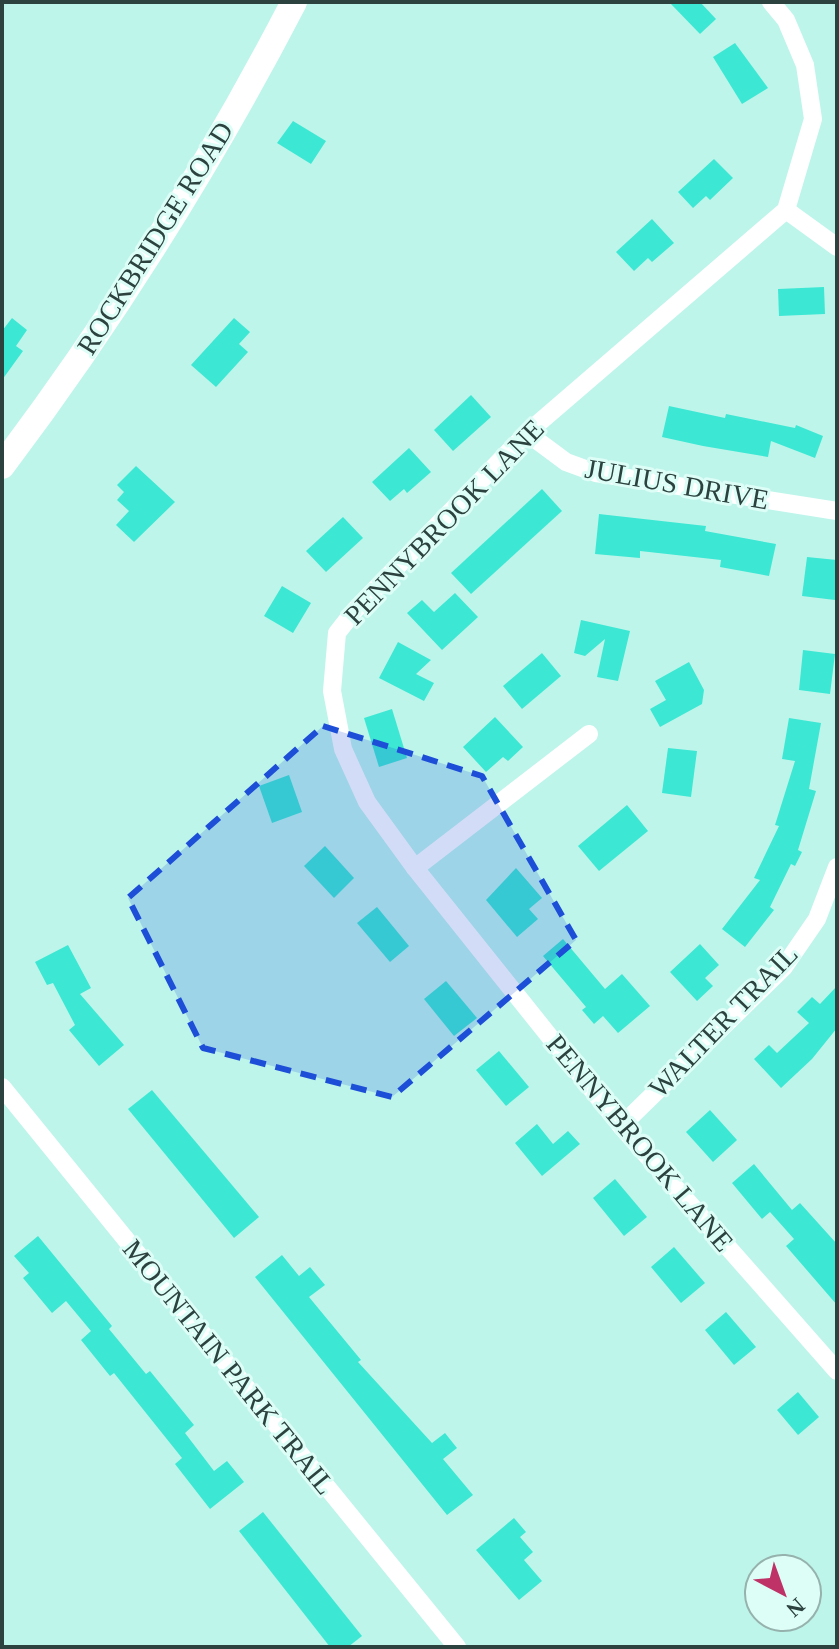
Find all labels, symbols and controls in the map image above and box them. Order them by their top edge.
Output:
street label: ROCKBRIDGE ROAD [71,116,239,360]
street label: PENNYBROOK LANE [338,413,550,631]
street label: JULIUS DRIVE [583,453,771,515]
street label: WALTER TRAIL [642,938,804,1104]
street label: PENNYBROOK LANE [540,1028,740,1258]
street label: MOUNTAIN PARK TRAIL [117,1234,341,1500]
north arrow [743,1553,823,1633]
text: N [782,1593,810,1622]

